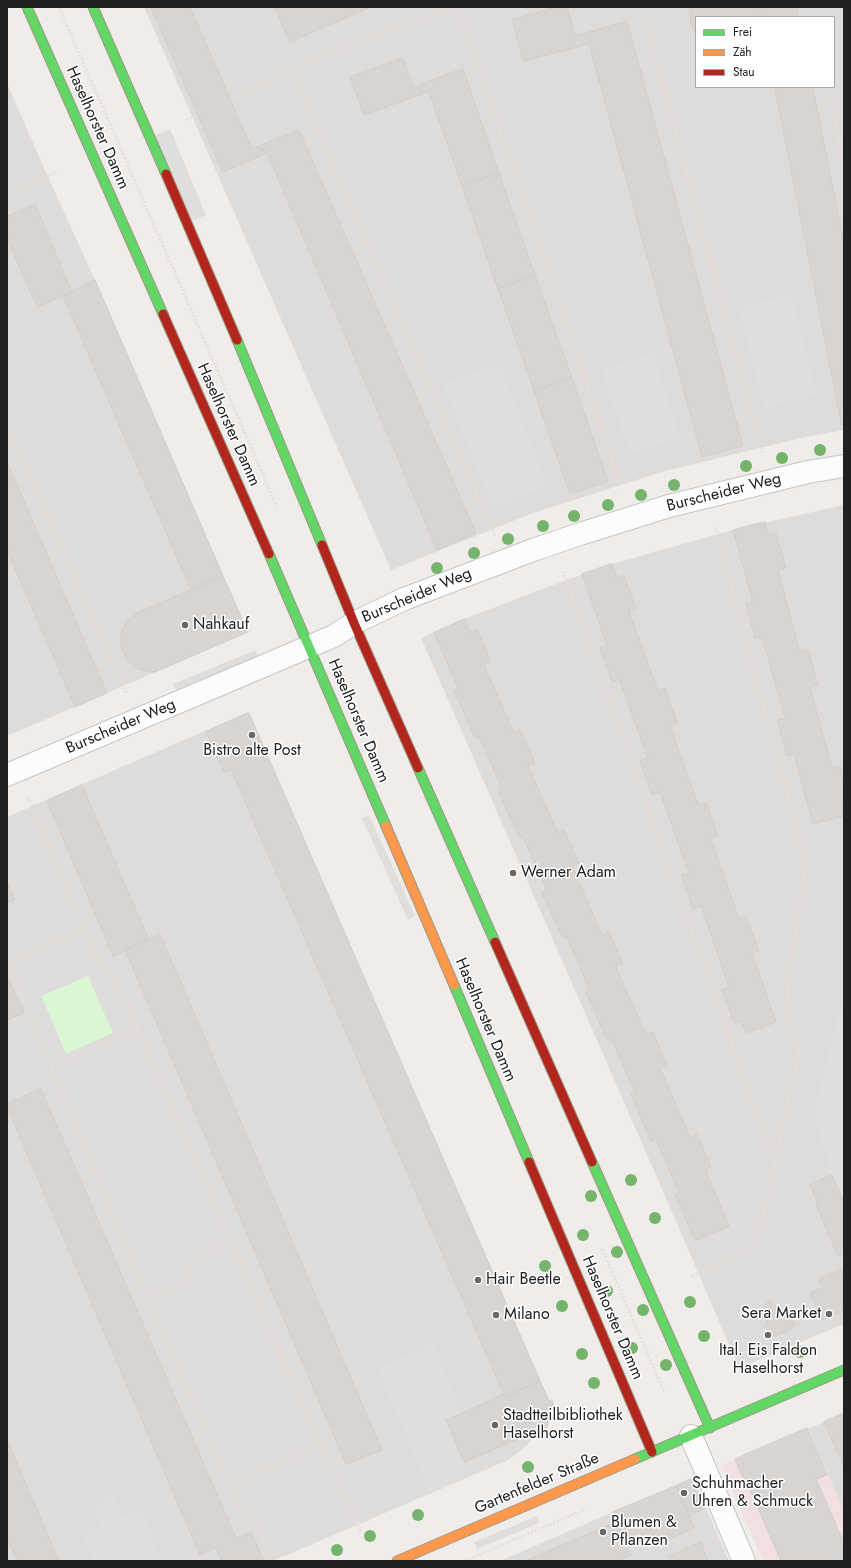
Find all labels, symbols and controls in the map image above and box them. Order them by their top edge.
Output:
legend [695,16,835,88]
text: Frei [733,23,752,41]
text: Zäh [733,43,752,61]
text: Stau [733,63,755,81]
street label: Haselhorster Damm [61,64,133,192]
street label: Haselhorster Damm [192,361,264,489]
street label: Burscheider Weg [665,469,783,517]
street label: Burscheider Weg [359,564,475,628]
place label: Nahkauf [193,615,249,635]
marker: Nahkauf [180,620,190,630]
street label: Haselhorster Damm [323,656,393,786]
street label: Burscheider Weg [63,695,179,759]
marker: Bistro alte Post [247,730,257,740]
place label: Bistro alte Post [203,741,301,761]
place label: Werner Adam [521,863,616,883]
marker: Werner Adam [508,868,518,878]
street label: Haselhorster Damm [450,955,520,1085]
street label: Haselhorster Damm [577,1253,647,1383]
place label: Hair Beetle [486,1270,561,1290]
marker: Hair Beetle [473,1275,483,1285]
place label: Sera Market [741,1304,821,1324]
place label: Milano [504,1305,550,1325]
marker: Sera Market [824,1309,834,1319]
marker: Milano [491,1310,501,1320]
marker: Ital. Eis Faldon Haselhorst [763,1330,773,1340]
place label: Ital. Eis Faldon Haselhorst [719,1341,817,1379]
place label: Stadtteilbibliothek Haselhorst [503,1406,623,1444]
marker: Stadtteilbibliothek Haselhorst [490,1420,500,1430]
street label: Gartenfelder Straße [472,1449,602,1519]
place label: Schuhmacher Uhren & Schmuck [692,1474,813,1512]
marker: Schuhmacher Uhren & Schmuck [679,1488,689,1498]
place label: Blumen & Pflanzen [611,1513,677,1551]
marker: Blumen & Pflanzen [598,1527,608,1537]

